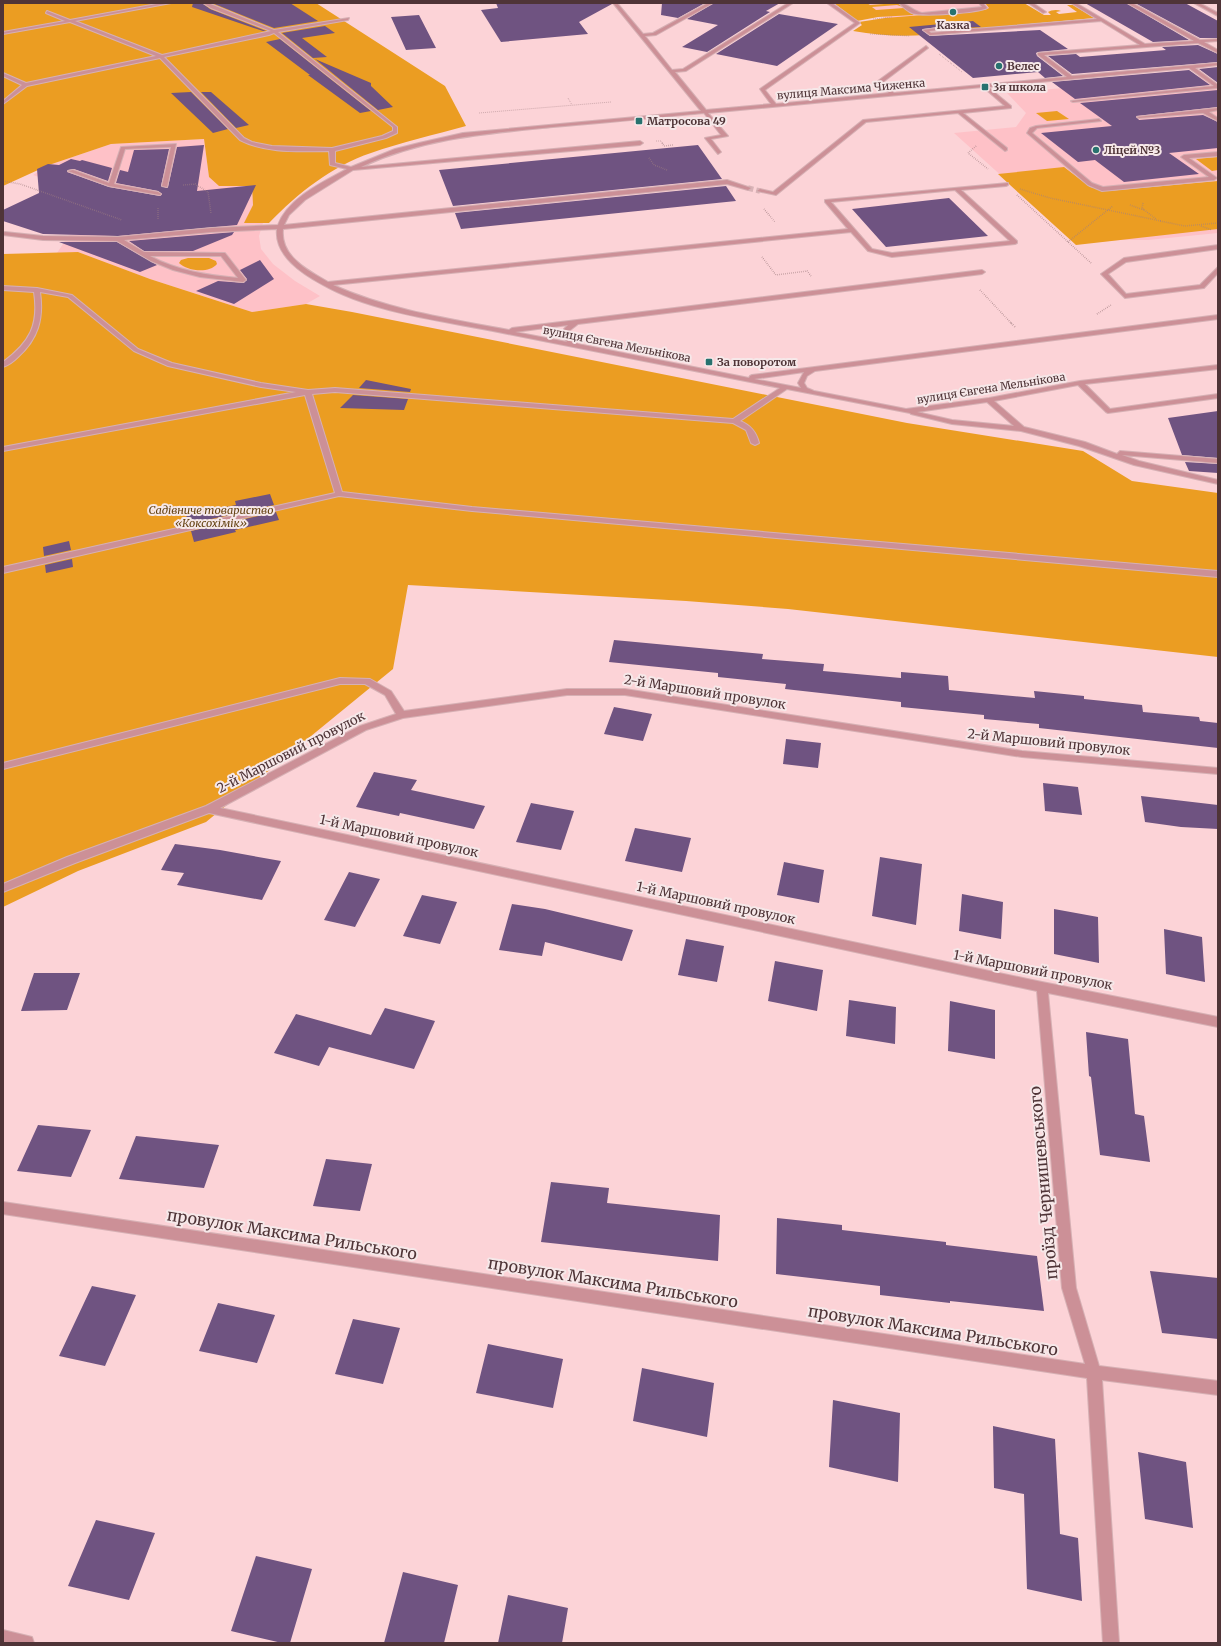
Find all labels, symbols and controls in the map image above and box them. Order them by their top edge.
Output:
marker: Казка [948,7,958,17]
place label: Казка [936,18,970,32]
place label: Велес [1007,59,1040,73]
marker: Велес [994,61,1004,71]
street label: вулиця Максима Чиженка [776,76,926,102]
place label: 3я школа [993,80,1046,94]
marker: 3я школа [980,82,990,92]
place label: Матросова 49 [647,114,726,128]
marker: Матросова 49 [634,116,644,126]
place label: Ліцей №3 [1104,143,1160,157]
marker: Ліцей №3 [1091,145,1101,155]
street label: вулиця Євгена Мельнікова [542,323,692,365]
place label: За поворотом [717,355,797,369]
marker: За поворотом [704,357,714,367]
street label: вулиця Євгена Мельнікова [916,369,1066,407]
park label: Садівниче товариство «Коксохімік» [149,503,273,530]
street label: 2-й Маршовий провулок [623,671,788,713]
street label: 2-й Маршовий провулок [214,707,369,797]
street label: 2-й Маршовий провулок [967,725,1132,759]
street label: 1-й Маршовий провулок [318,811,481,861]
street label: 1-й Маршовий провулок [635,878,798,928]
street label: 1-й Маршовий провулок [952,946,1115,994]
street label: проїзд Чернишевського [1025,1085,1061,1281]
street label: провулок Максима Рильського [166,1204,418,1264]
street label: провулок Максима Рильського [487,1252,739,1312]
street label: провулок Максима Рильського [807,1300,1059,1360]

